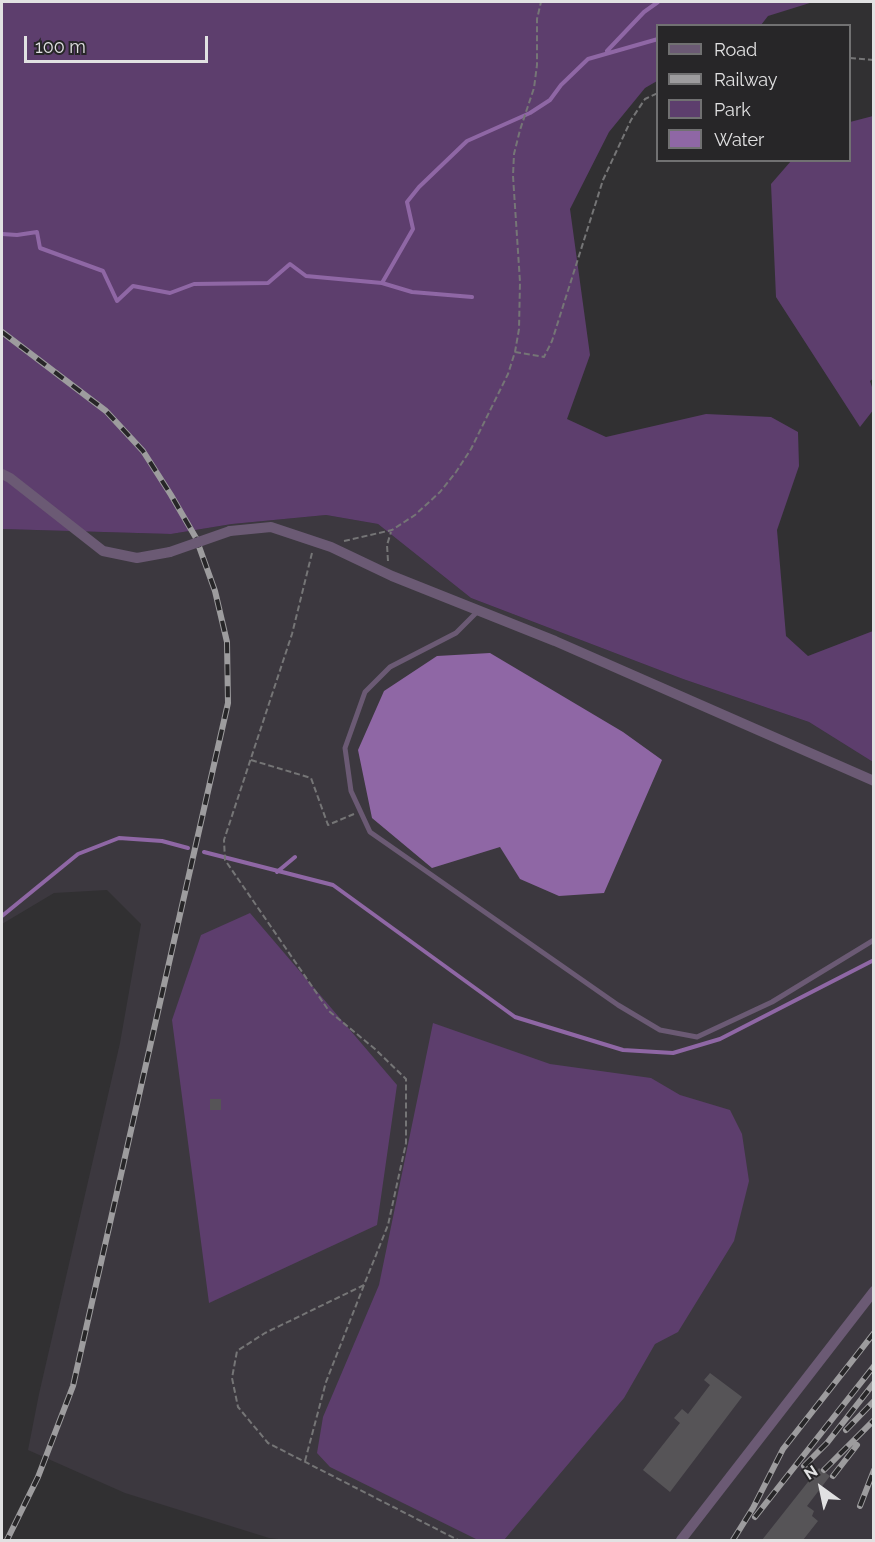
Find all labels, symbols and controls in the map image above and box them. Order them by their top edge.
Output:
scale bar [27,24,212,62]
legend [656,24,851,162]
text: 100 m [35,36,86,57]
text: Road [714,39,757,60]
text: Railway [714,69,778,90]
text: Park [714,99,751,120]
text: Water [714,129,764,150]
north arrow [791,1458,851,1518]
text: N [801,1461,821,1484]

